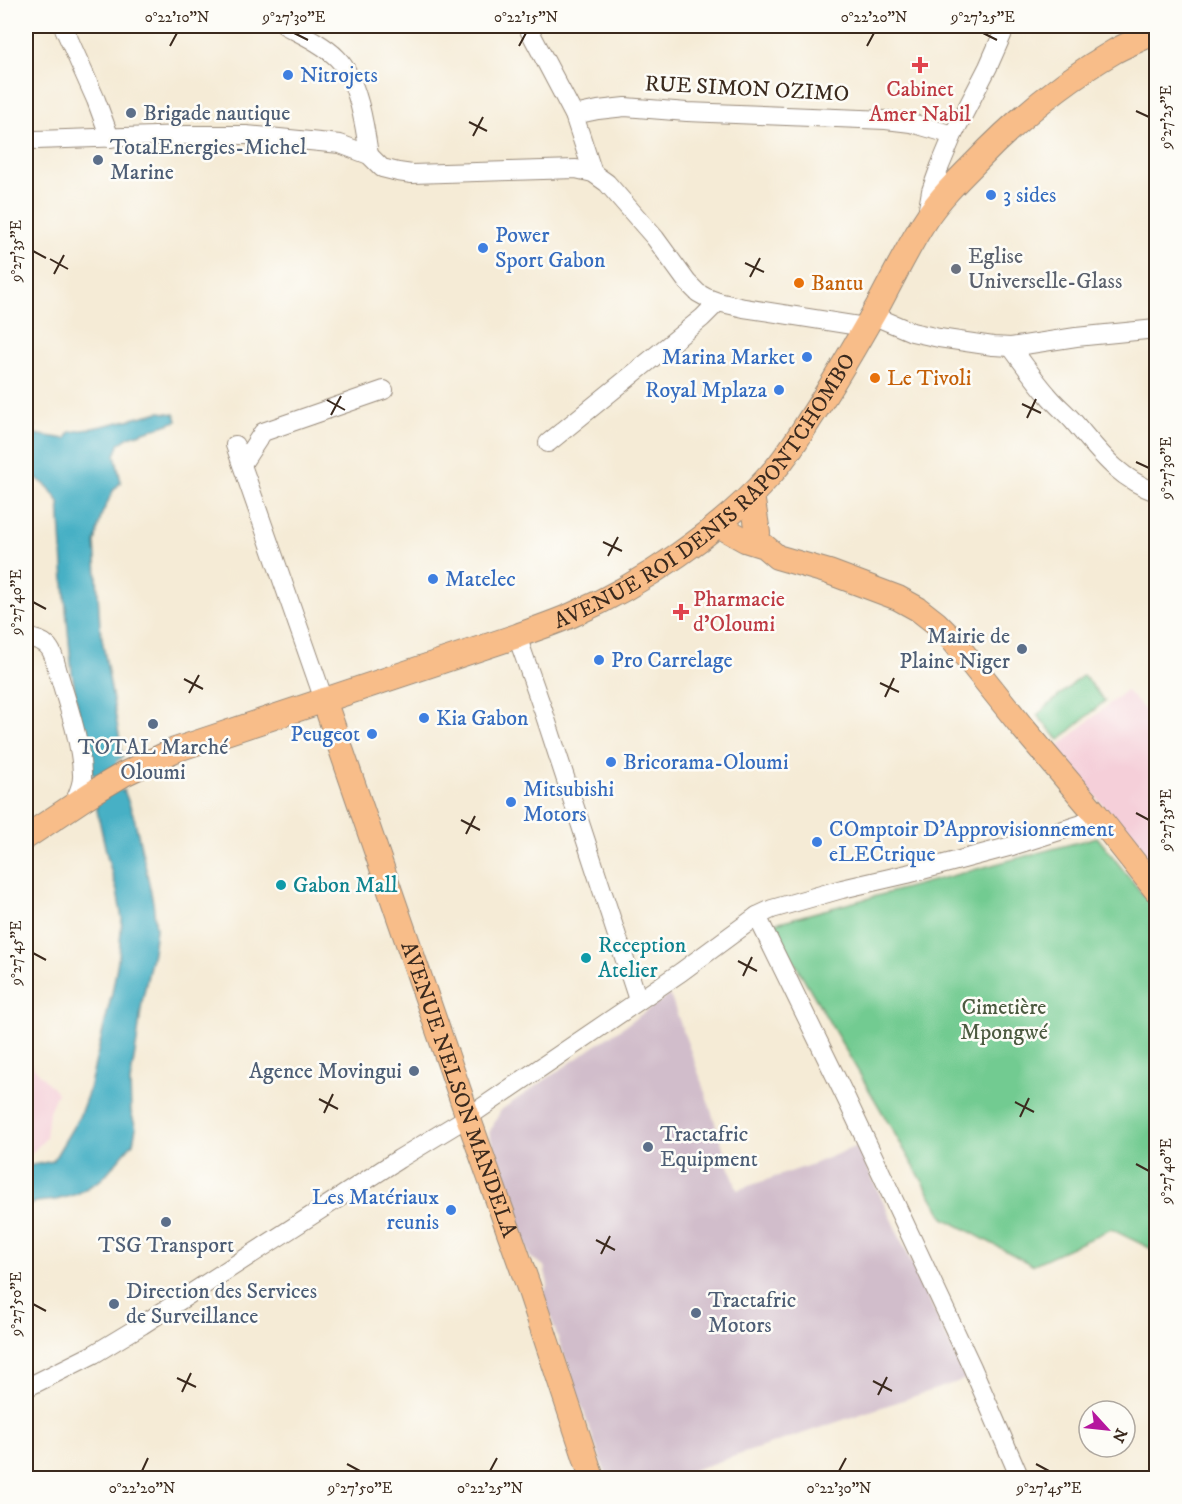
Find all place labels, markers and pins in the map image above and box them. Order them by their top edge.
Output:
marker: Cabinet Amer Nabil [911,56,929,74]
place label: Nitrojets [300,62,378,89]
marker: Nitrojets [281,68,295,82]
place label: Cabinet Amer Nabil [869,76,971,128]
place label: Brigade nautique [143,100,290,127]
marker: Brigade nautique [124,106,138,120]
place label: TotalEnergies-Michel Marine [110,134,307,186]
marker: TotalEnergies-Michel Marine [91,153,105,167]
place label: 3 sides [1003,182,1056,209]
marker: 3 sides [984,188,998,202]
place label: Power Sport Gabon [495,222,606,274]
marker: Power Sport Gabon [476,241,490,255]
place label: Eglise Universelle-Glass [968,243,1122,295]
marker: Eglise Universelle-Glass [949,262,963,276]
place label: Bantu [811,270,863,297]
marker: Bantu [792,276,806,290]
place label: Marina Market [662,344,795,371]
marker: Marina Market [800,350,814,364]
place label: Le Tivoli [887,365,971,392]
marker: Le Tivoli [868,371,882,385]
place label: Royal Mplaza [645,377,768,404]
marker: Royal Mplaza [772,383,786,397]
place label: Matelec [445,566,516,593]
marker: Matelec [426,572,440,586]
place label: Pharmacie d'Oloumi [693,586,785,638]
marker: Pharmacie d'Oloumi [674,605,688,619]
place label: Mairie de Plaine Niger [899,623,1011,675]
marker: Mairie de Plaine Niger [1015,642,1029,656]
place label: Pro Carrelage [611,647,733,674]
marker: Pro Carrelage [592,653,606,667]
place label: Kia Gabon [436,705,529,732]
marker: Kia Gabon [417,711,431,725]
marker: TOTAL Marché Oloumi [146,717,160,731]
place label: Peugeot [290,721,360,748]
marker: Peugeot [365,727,379,741]
place label: TOTAL Marché Oloumi [78,734,228,786]
place label: Bricorama-Oloumi [623,749,789,776]
marker: Bricorama-Oloumi [604,755,618,769]
place label: Mitsubishi Motors [523,776,614,828]
marker: Mitsubishi Motors [504,795,518,809]
place label: COmptoir D'Approvisionnement eLECtrique [829,816,1114,868]
marker: COmptoir D'Approvisionnement eLECtrique [810,835,824,849]
place label: Gabon Mall [293,872,398,899]
marker: Gabon Mall [274,878,288,892]
place label: Reception Atelier [598,932,687,984]
marker: Reception Atelier [579,951,593,965]
place label: Agence Movingui [249,1058,402,1085]
marker: Agence Movingui [407,1064,421,1078]
place label: Tractafric Equipment [660,1121,758,1173]
marker: Tractafric Equipment [641,1140,655,1154]
place label: Les Matériaux reunis [312,1184,439,1236]
marker: Les Matériaux reunis [444,1203,458,1217]
marker: TSG Transport [159,1215,173,1229]
place label: TSG Transport [98,1232,234,1259]
place label: Direction des Services de Surveillance [126,1278,317,1330]
place label: Tractafric Motors [708,1287,796,1339]
marker: Direction des Services de Surveillance [107,1297,121,1311]
marker: Tractafric Motors [689,1306,703,1320]

